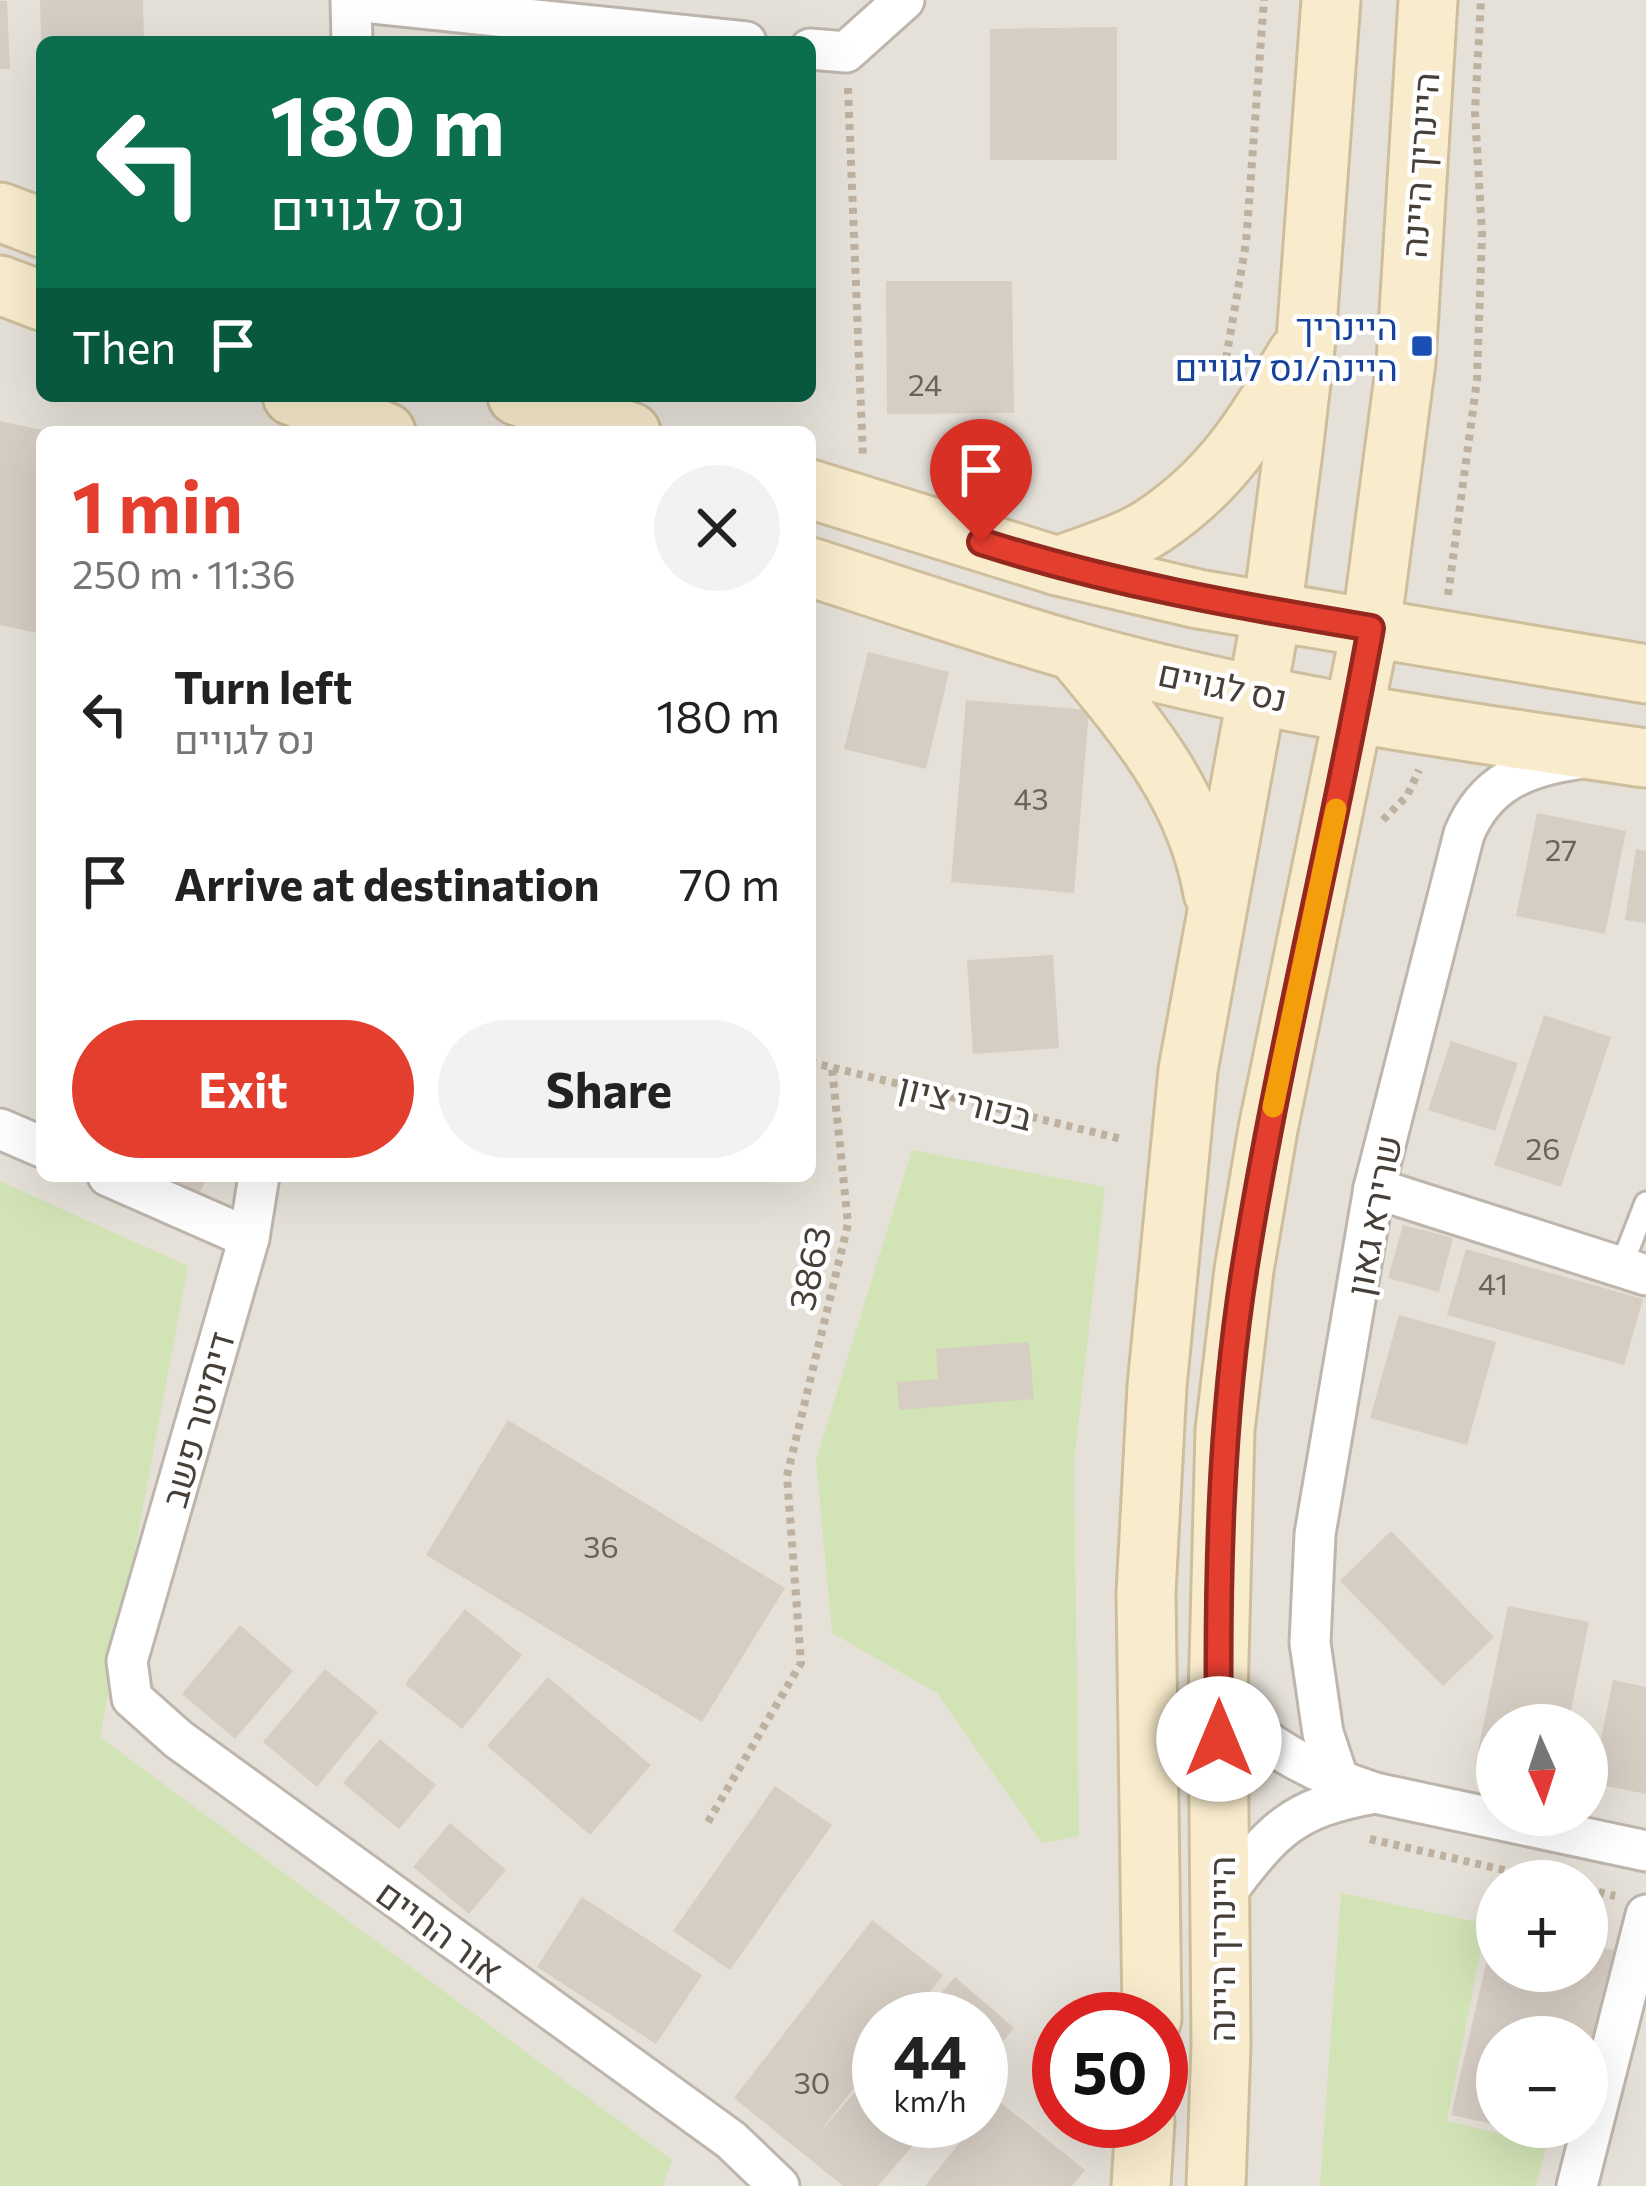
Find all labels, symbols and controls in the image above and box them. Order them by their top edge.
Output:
text: 180 m [270,71,505,173]
street label: היינריך היינה [1390,71,1446,259]
icon: left [72,84,228,240]
text: נס לגויים [270,175,466,241]
place label: היינריך היינה/נס לגויים [1174,303,1398,388]
icon: arrive [200,312,266,378]
text: Then [72,318,176,373]
marker: היינריך היינה/נס לגויים [1409,333,1435,359]
house number: 24 [908,365,942,402]
pin [930,419,1032,542]
icon: arrive [948,437,1014,503]
text: 1 min [72,460,243,548]
button: close [654,465,780,591]
text: 250 m · 11:36 [72,549,296,597]
street label: נס לגויים [1155,649,1291,719]
text: Turn left [174,658,352,713]
icon: left [72,681,138,747]
text: 180 m [656,687,780,742]
text: נס לגויים [174,714,315,762]
house number: 43 [1013,779,1049,816]
house number: 27 [1545,830,1577,867]
icon: arrive [72,849,138,915]
text: Arrive at destination [174,855,600,910]
text: 70 m [679,855,780,910]
button: Exit [72,1020,414,1158]
button: Share [438,1020,780,1158]
street label: בכורי ציון [895,1062,1037,1138]
house number: 26 [1526,1129,1560,1166]
street label: שרירא גאון [1335,1131,1409,1299]
street label: 3863 [778,1222,838,1314]
house number: 41 [1478,1264,1508,1301]
street label: דימיטר פשב [150,1326,242,1512]
house number: 36 [583,1527,619,1564]
position arrow [1156,1676,1282,1802]
north arrow [1476,1704,1608,1836]
map controls [1476,1704,1608,2148]
street label: היינריך היינה [1198,1856,1242,2042]
button: + [1476,1860,1608,1992]
street label: אור החיים [369,1869,513,1991]
speed limit sign: 50 [1032,1992,1188,2148]
button: − [1476,2016,1608,2148]
text: 44 [893,2018,967,2091]
house number: 30 [794,2063,830,2100]
text: km/h [894,2081,966,2118]

